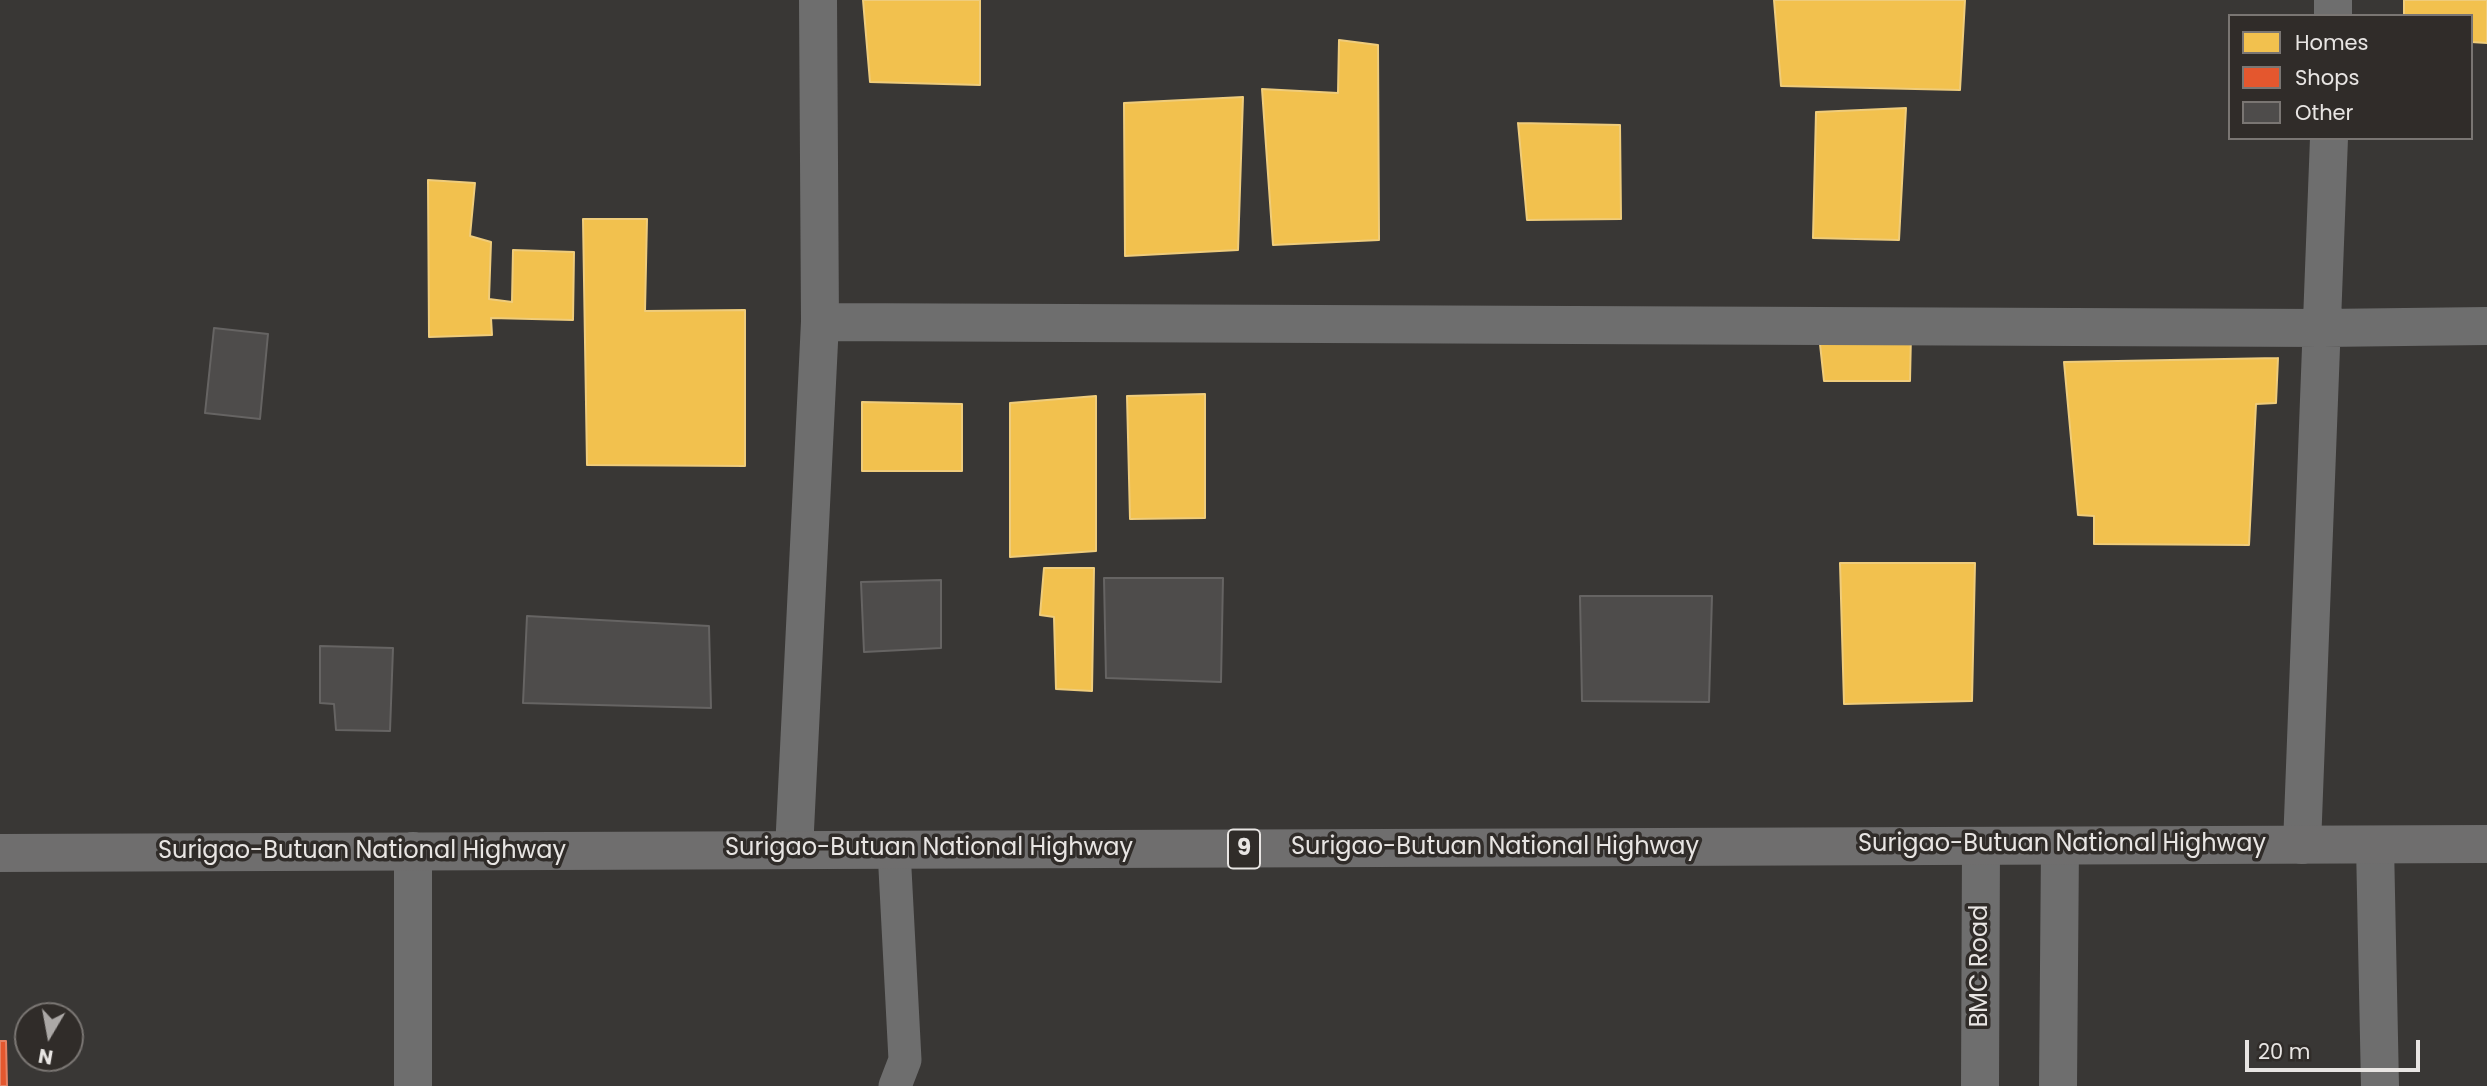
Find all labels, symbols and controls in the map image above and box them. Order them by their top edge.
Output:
legend [2228,14,2473,140]
text: Homes [2295,28,2369,57]
text: Shops [2295,63,2359,92]
text: Other [2295,98,2353,127]
road number: 9 [1228,830,1260,869]
street label: Surigao-Butuan National Highway [1858,831,2266,859]
street label: Surigao-Butuan National Highway [1291,834,1699,862]
street label: Surigao-Butuan National Highway [725,835,1133,863]
street label: Surigao-Butuan National Highway [158,838,566,866]
street label: BMC Road [1967,905,1995,1027]
north arrow [14,1002,84,1072]
scale bar [2249,1026,2424,1070]
text: 20 m [2258,1037,2311,1066]
text: N [36,1042,55,1071]

